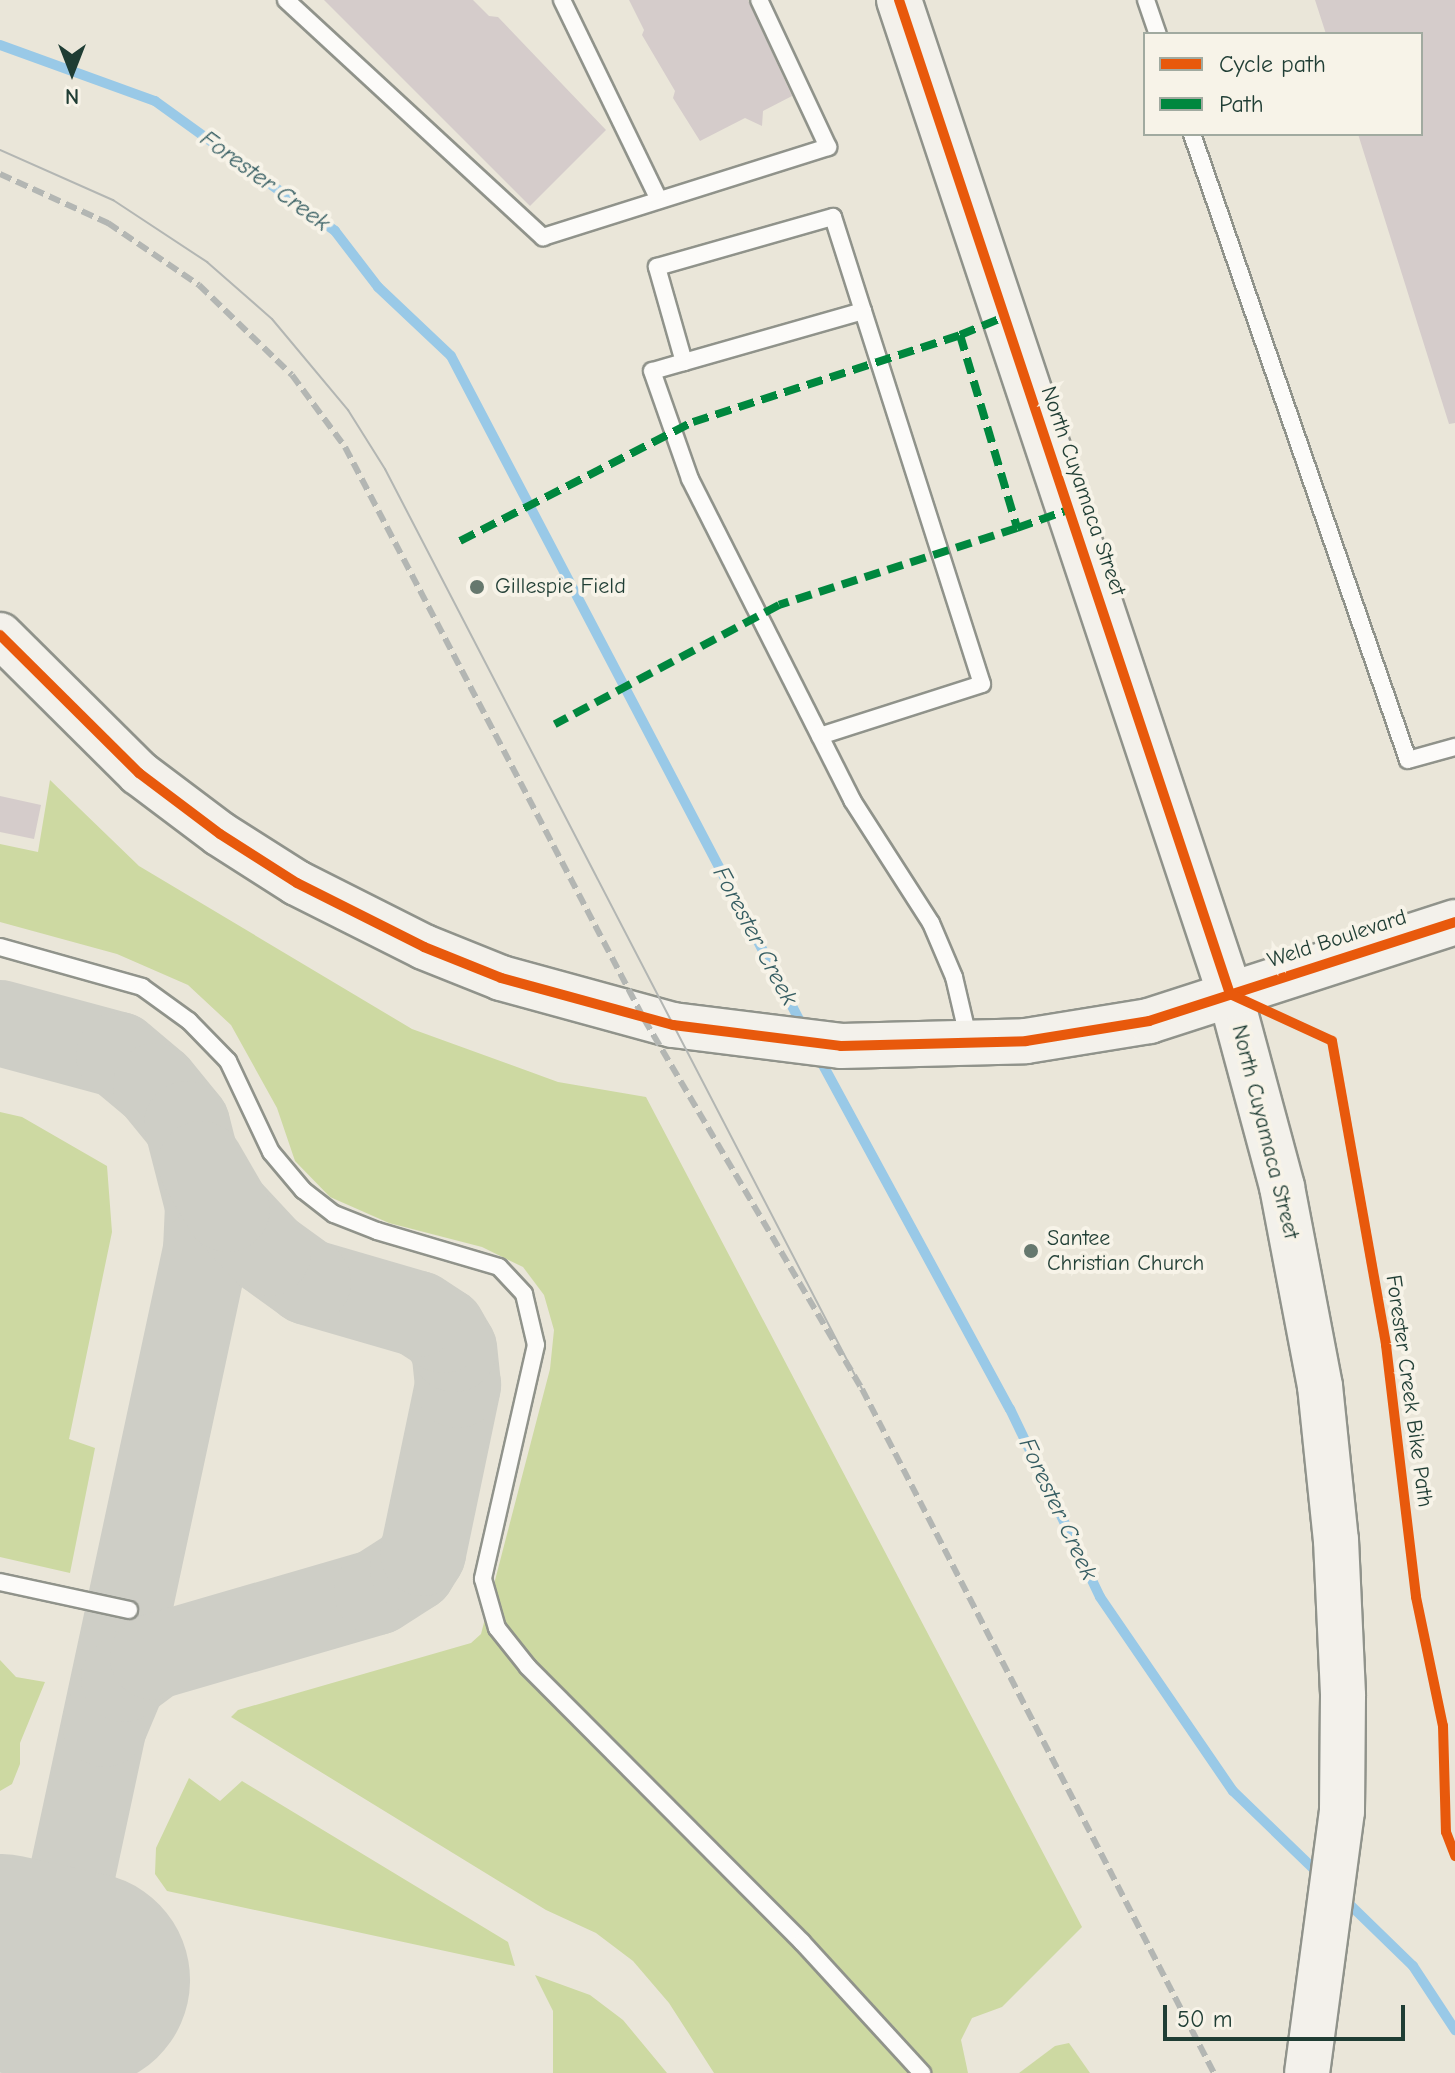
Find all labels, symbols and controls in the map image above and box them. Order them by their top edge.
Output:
north arrow [32,32,112,112]
legend [1143,32,1423,136]
text: Cycle path [1219,50,1326,78]
text: N [65,83,79,109]
text: Path [1219,90,1264,118]
water label: Forester Creek [194,124,336,238]
street label: North Cuyamaca Street [1035,383,1131,599]
place label: Gillespie Field [495,574,626,600]
marker: Gillespie Field [466,576,488,598]
water label: Forester Creek [706,862,804,1010]
street label: Weld Boulevard [1264,904,1410,974]
street label: North Cuyamaca Street [1226,1022,1304,1242]
place label: Santee Christian Church [1047,1225,1204,1276]
marker: Santee Christian Church [1022,1242,1040,1260]
street label: Forester Creek Bike Path [1380,1273,1438,1509]
water label: Forester Creek [1013,1433,1103,1585]
scale bar [1167,1989,1409,2039]
text: 50 m [1177,2005,1233,2033]

